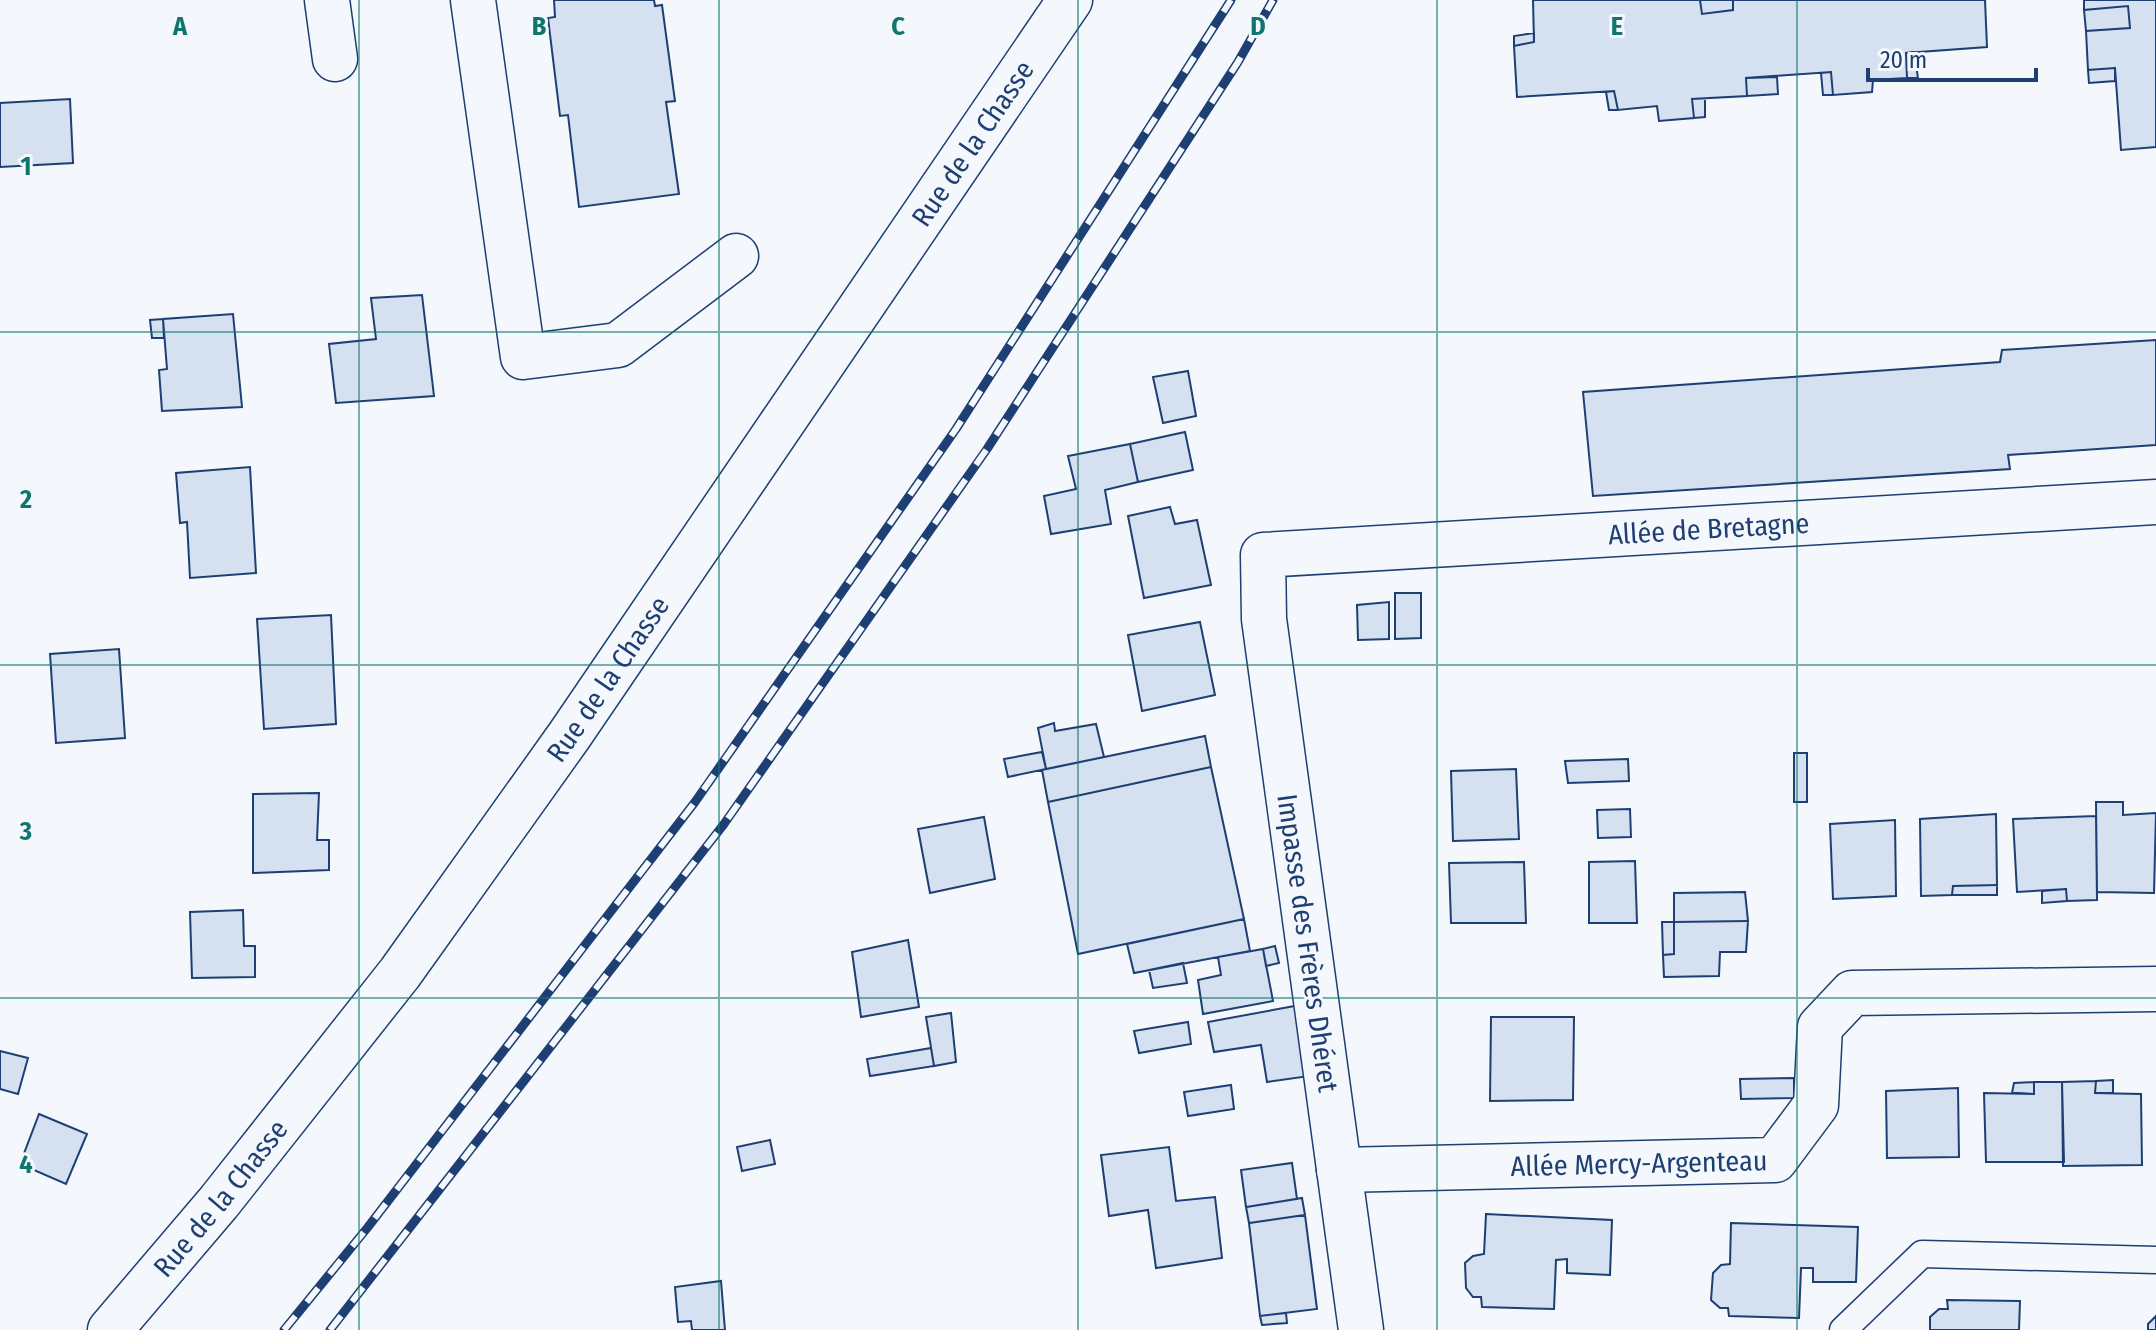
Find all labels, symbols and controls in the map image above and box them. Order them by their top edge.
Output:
text: A [172,11,188,42]
text: B [532,11,547,42]
text: C [891,11,905,42]
text: D [1250,11,1266,42]
text: E [1611,11,1623,42]
scale bar [1868,32,2036,82]
text: 20 m [1880,46,1927,74]
street label: Rue de la Chasse [905,55,1041,233]
text: 1 [21,151,32,182]
text: 2 [19,484,32,515]
street label: Allée de Bretagne [1607,507,1810,551]
street label: Rue de la Chasse [540,590,676,768]
street label: Impasse des Frères Dhéret [1270,792,1345,1095]
text: 3 [19,816,32,847]
street label: Rue de la Chasse [147,1113,295,1284]
street label: Allée Mercy-Argenteau [1510,1144,1768,1183]
text: 4 [19,1149,33,1180]

